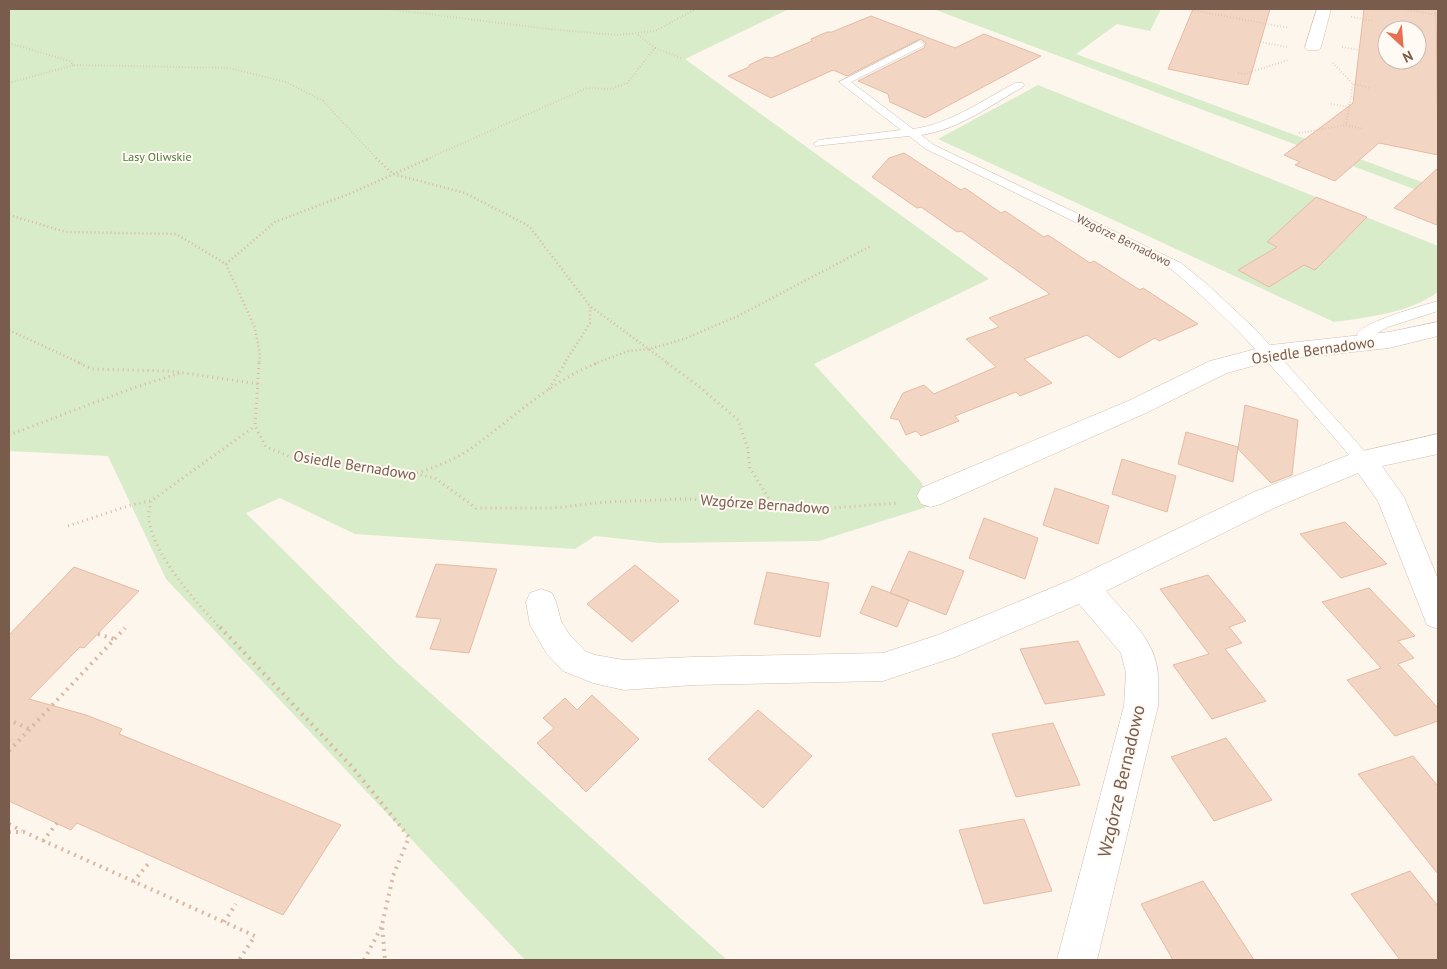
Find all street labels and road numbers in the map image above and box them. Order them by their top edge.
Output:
street label: Wzgórze Bernadowo [1074,211,1174,269]
street label: Osiedle Bernadowo [1250,332,1376,368]
street label: Osiedle Bernadowo [292,446,418,484]
street label: Wzgórze Bernadowo [700,490,830,518]
street label: Wzgórze Bernadowo [1092,703,1150,859]

